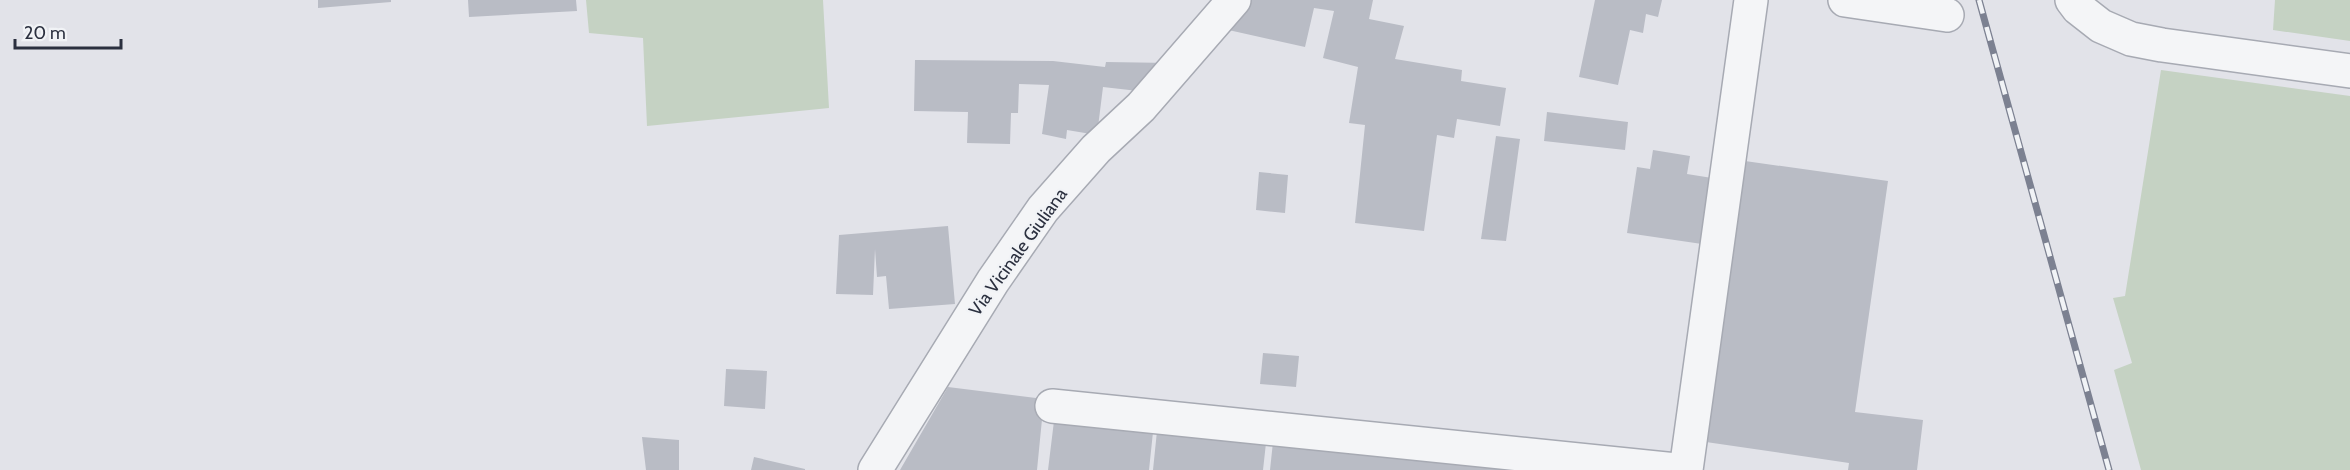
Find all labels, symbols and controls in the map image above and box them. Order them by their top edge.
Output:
scale bar [15,12,122,50]
text: 20 m [24,22,66,44]
street label: Via Vicinale Giuliana [964,184,1072,320]

